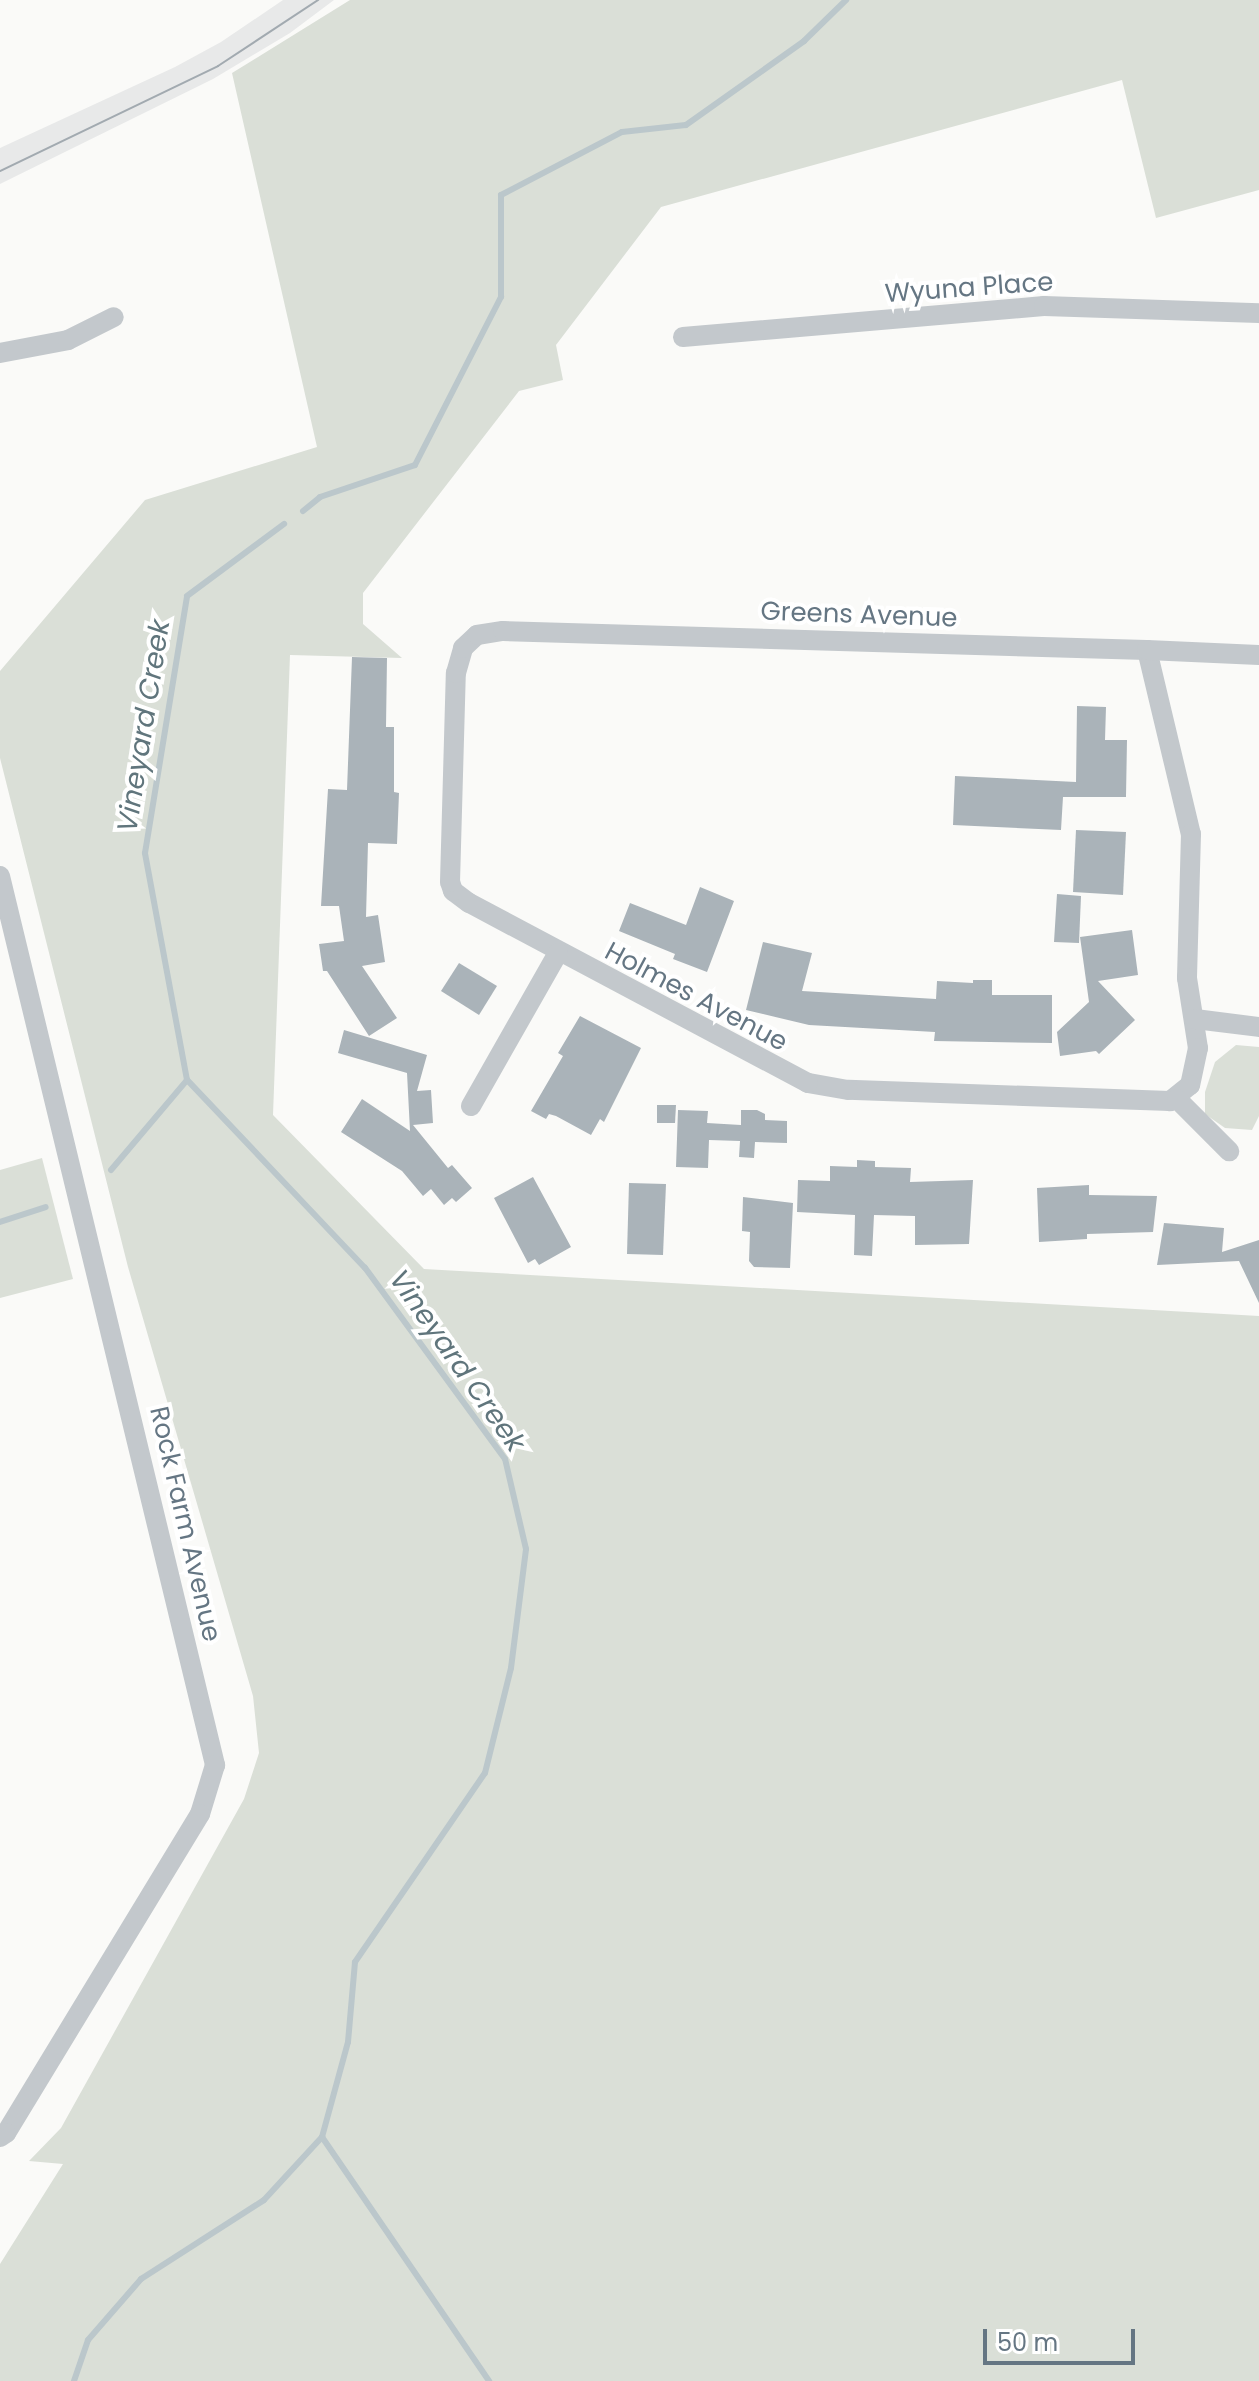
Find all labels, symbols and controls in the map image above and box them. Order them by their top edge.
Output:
street label: Wyuna Place [884,267,1054,309]
street label: Greens Avenue [760,596,958,634]
water label: Vineyard Creek [111,617,177,835]
street label: Holmes Avenue [599,936,793,1058]
water label: Vineyard Creek [382,1263,532,1459]
street label: Rock Farm Avenue [143,1403,227,1645]
scale bar [987,2313,1139,2363]
text: 50 m [997,2326,1058,2359]

